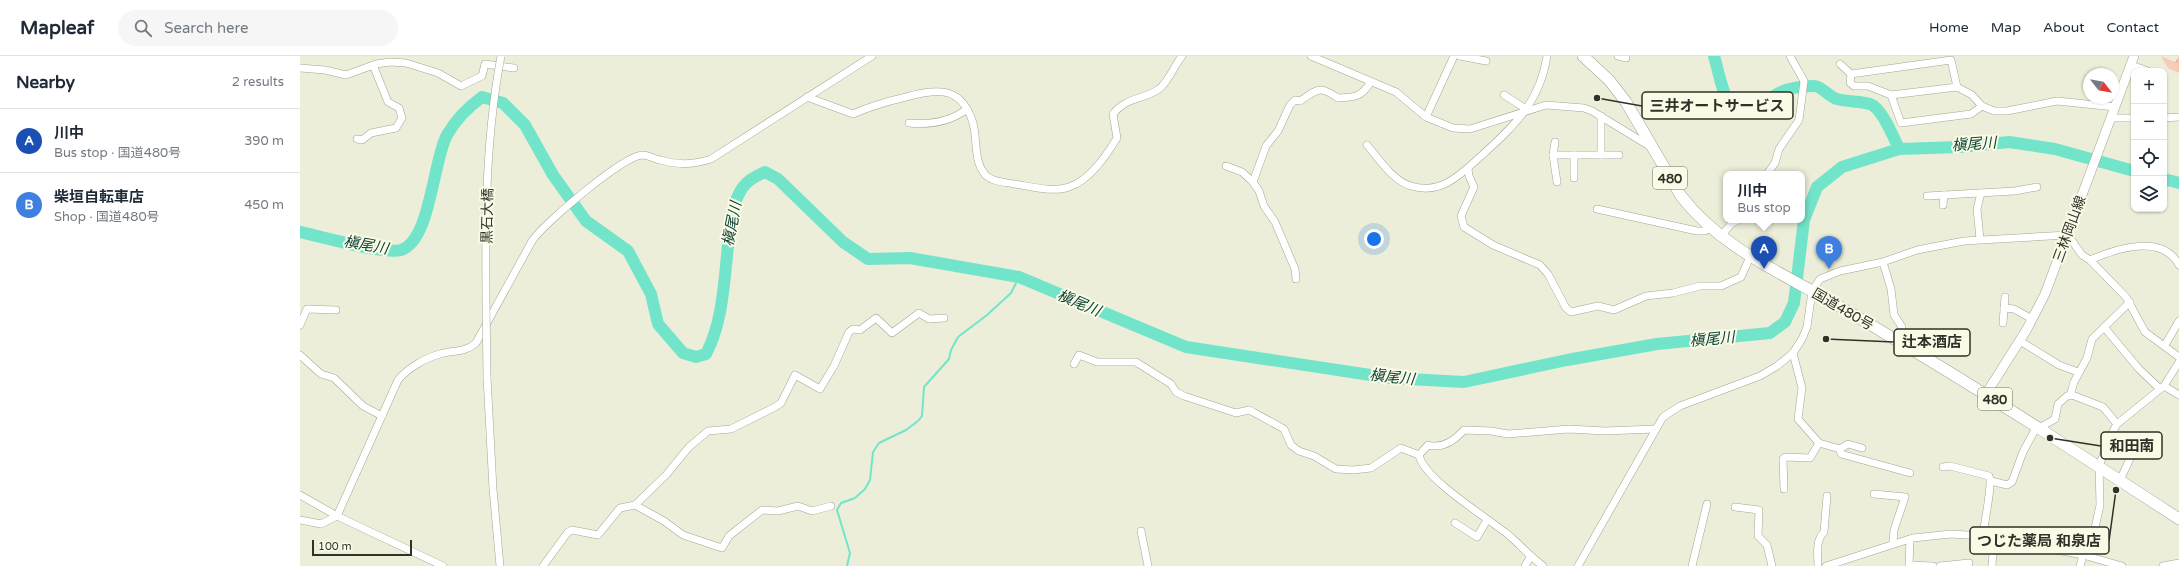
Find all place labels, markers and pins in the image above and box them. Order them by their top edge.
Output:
callout: 三井オートサービス [1642,92,1793,119]
pin: A [1751,236,1777,269]
pin: B [1816,236,1842,269]
callout: 辻本酒店 [1894,329,1970,356]
callout: 和田南 [2101,432,2162,459]
callout: つじた薬局 和泉店 [1970,527,2109,554]

